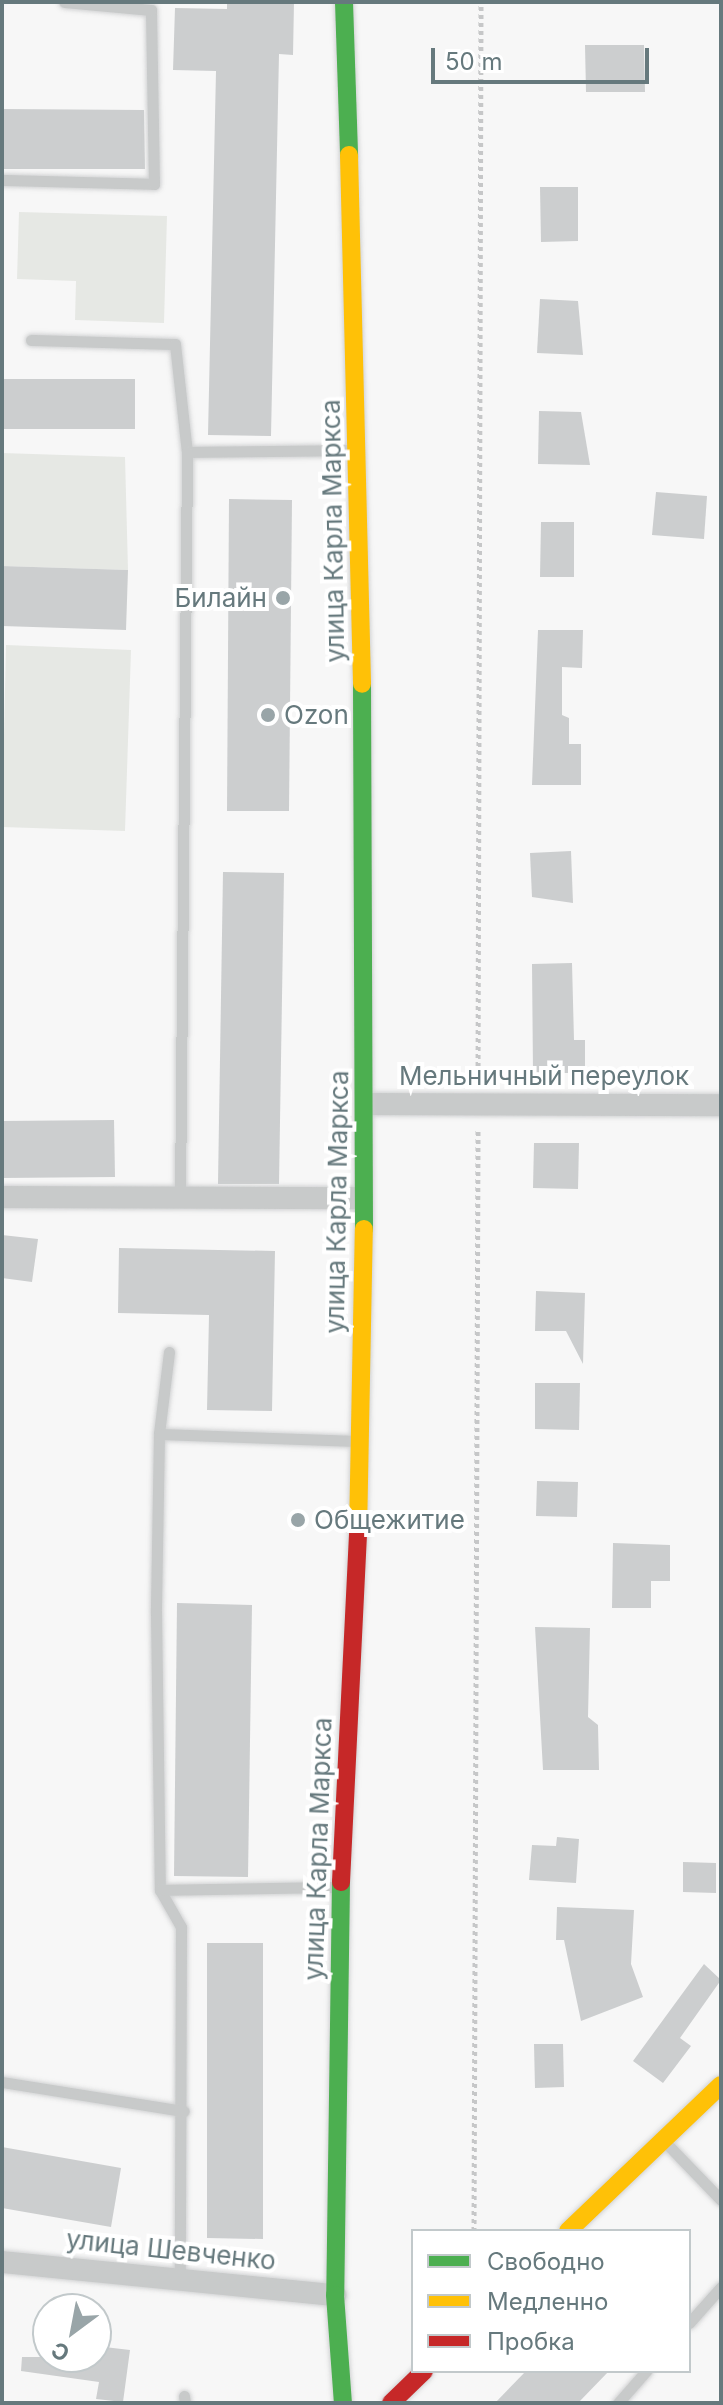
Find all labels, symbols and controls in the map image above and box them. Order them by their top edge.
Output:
scale bar [435,32,653,82]
text: 50 m [445,47,503,76]
street label: улица Карла Маркса [315,399,351,663]
place label: Билайн [175,582,267,614]
marker: Билайн [274,589,292,607]
place label: Ozon [284,699,349,731]
marker: Ozon [259,706,277,724]
street label: Мельничный переулок [399,1060,689,1092]
street label: улица Карла Маркса [319,1070,355,1334]
place label: Общежитие [314,1504,465,1536]
marker: Общежитие [289,1511,307,1529]
street label: улица Карла Маркса [298,1717,338,1981]
street label: улица Шевченко [65,2223,277,2277]
legend [411,2229,691,2373]
text: Свободно [487,2247,605,2276]
text: Медленно [487,2287,608,2316]
north arrow [32,2293,112,2373]
text: Пробка [487,2327,575,2356]
text: С [47,2336,74,2367]

